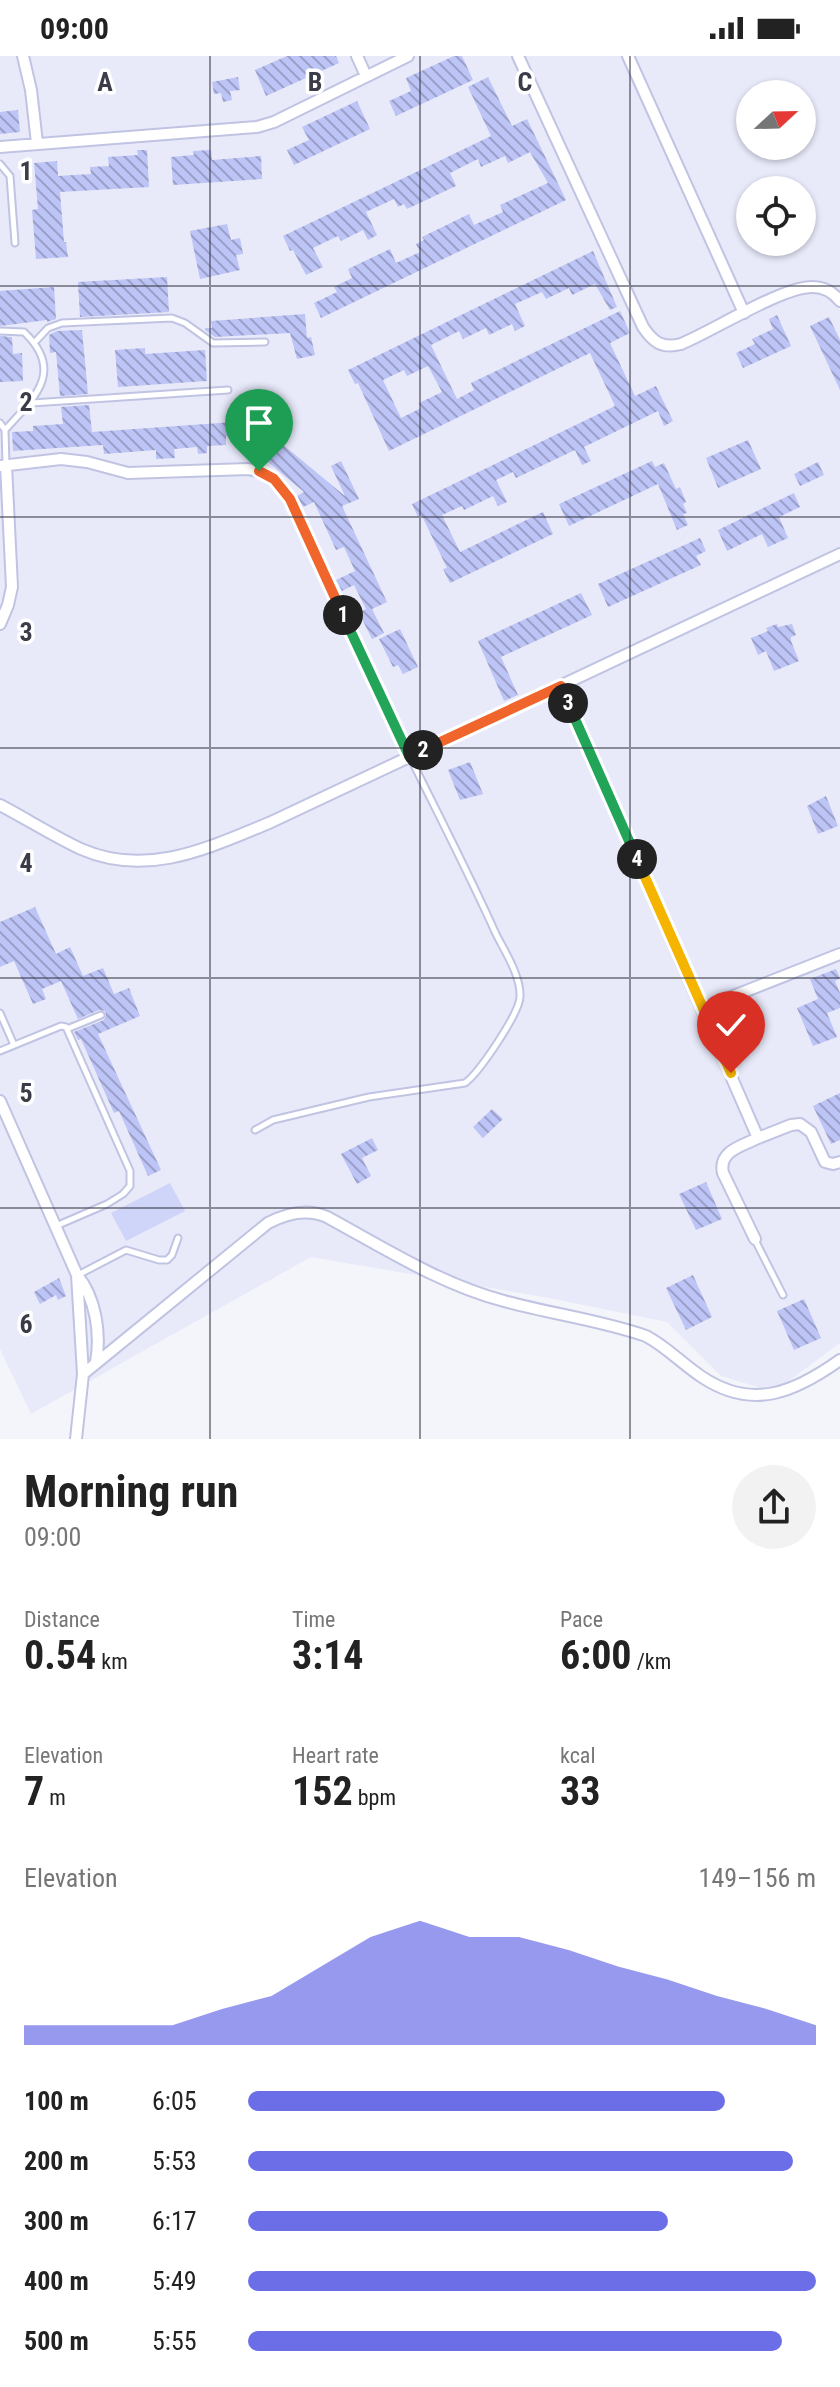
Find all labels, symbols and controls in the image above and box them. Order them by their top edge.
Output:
text: 09:00 [40,11,109,46]
text: A [97,67,113,97]
text: B [308,67,322,97]
text: C [518,67,533,97]
north arrow [736,80,816,160]
map controls [736,80,816,256]
text: 1 [19,156,33,186]
button: locate [736,176,816,256]
text: 2 [19,387,33,417]
pin [225,389,293,471]
icon: arrive [237,401,281,445]
pin: 1 [323,595,363,635]
text: 1 [337,602,349,627]
text: 3 [19,617,33,647]
pin: 3 [548,683,588,723]
text: 3 [562,690,574,715]
pin: 2 [403,730,443,770]
text: 2 [417,737,429,762]
pin: 4 [617,839,657,879]
text: 4 [631,846,643,871]
text: 4 [19,848,33,878]
pin [697,991,765,1073]
icon: check [709,1003,753,1047]
text: 5 [19,1078,33,1108]
text: 6 [19,1309,33,1339]
button: share [732,1465,816,1549]
text: Morning run [24,1466,238,1518]
text: 09:00 [24,1522,81,1552]
text: Distance [24,1607,100,1632]
text: Time [292,1607,335,1632]
text: Pace [560,1607,603,1632]
text: 0.54 [24,1632,96,1679]
text: 3:14 [292,1632,364,1679]
text: 6:00 [560,1632,632,1679]
text: km [96,1649,128,1674]
text: /km [632,1649,671,1674]
text: Elevation [24,1743,103,1768]
text: Heart rate [292,1743,379,1768]
text: kcal [560,1743,595,1768]
text: 7 [24,1768,44,1815]
text: 152 [292,1768,353,1815]
text: 33 [560,1768,600,1815]
text: m [44,1785,66,1810]
text: bpm [353,1785,396,1810]
text: Elevation [24,1863,118,1893]
text: 149–156 m [699,1863,816,1893]
text: 100 m [24,2086,89,2116]
text: 6:05 [152,2086,197,2116]
text: 200 m [24,2146,89,2176]
text: 5:53 [152,2146,197,2176]
text: 300 m [24,2206,89,2236]
text: 6:17 [152,2206,197,2236]
text: 400 m [24,2266,89,2296]
text: 5:49 [152,2266,197,2296]
text: 500 m [24,2326,89,2356]
text: 5:55 [152,2326,197,2356]

